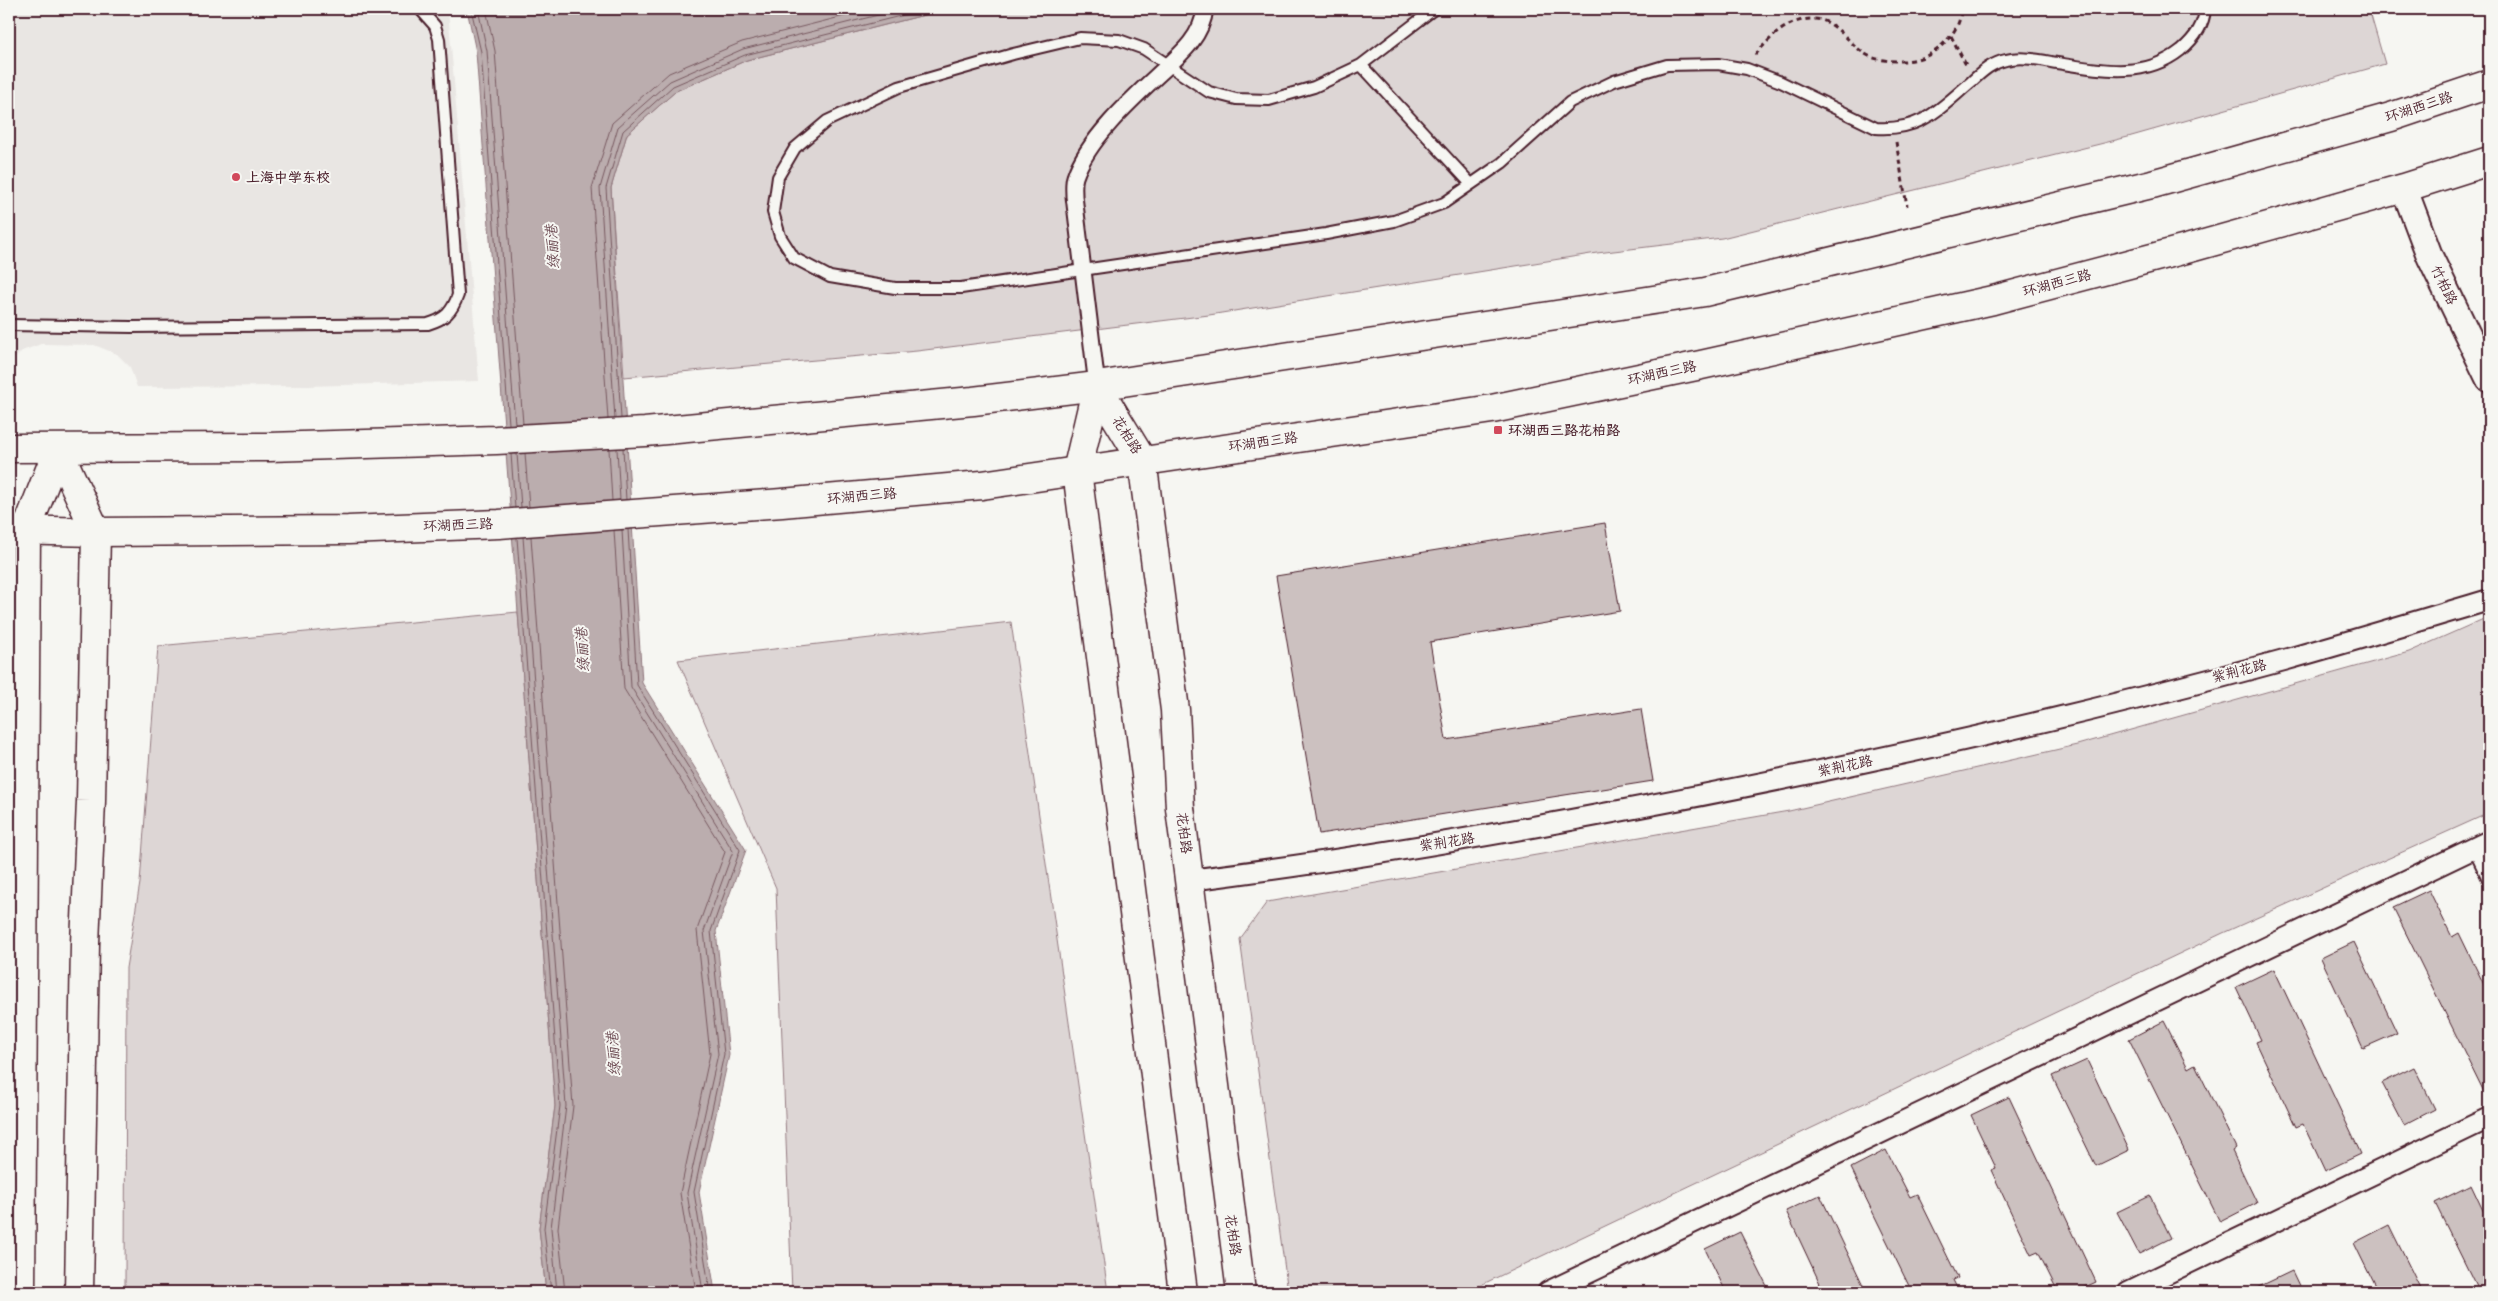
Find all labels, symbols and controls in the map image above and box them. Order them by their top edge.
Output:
street label: 环湖西三路 [2383,88,2455,126]
place label: 上海中学东校 [246,169,330,186]
marker: 上海中学东校 [230,171,242,183]
water label: 绿丽港 [542,222,564,270]
street label: 竹柏路 [2427,262,2461,308]
street label: 环湖西三路 [2021,266,2093,300]
street label: 环湖西三路 [1626,357,1698,389]
street label: 花柏路 [1109,413,1145,457]
place label: 环湖西三路花柏路 [1508,422,1620,439]
marker: 环湖西三路花柏路 [1492,424,1504,436]
street label: 环湖西三路 [1227,429,1299,455]
street label: 环湖西三路 [826,484,898,508]
street label: 环湖西三路 [423,515,493,535]
water label: 绿丽港 [572,625,594,673]
street label: 紫荆花路 [2210,656,2268,686]
street label: 紫荆花路 [1816,752,1874,780]
street label: 花柏路 [1173,811,1195,855]
street label: 紫荆花路 [1418,829,1476,855]
water label: 绿丽港 [603,1029,625,1077]
street label: 花柏路 [1222,1213,1244,1257]

